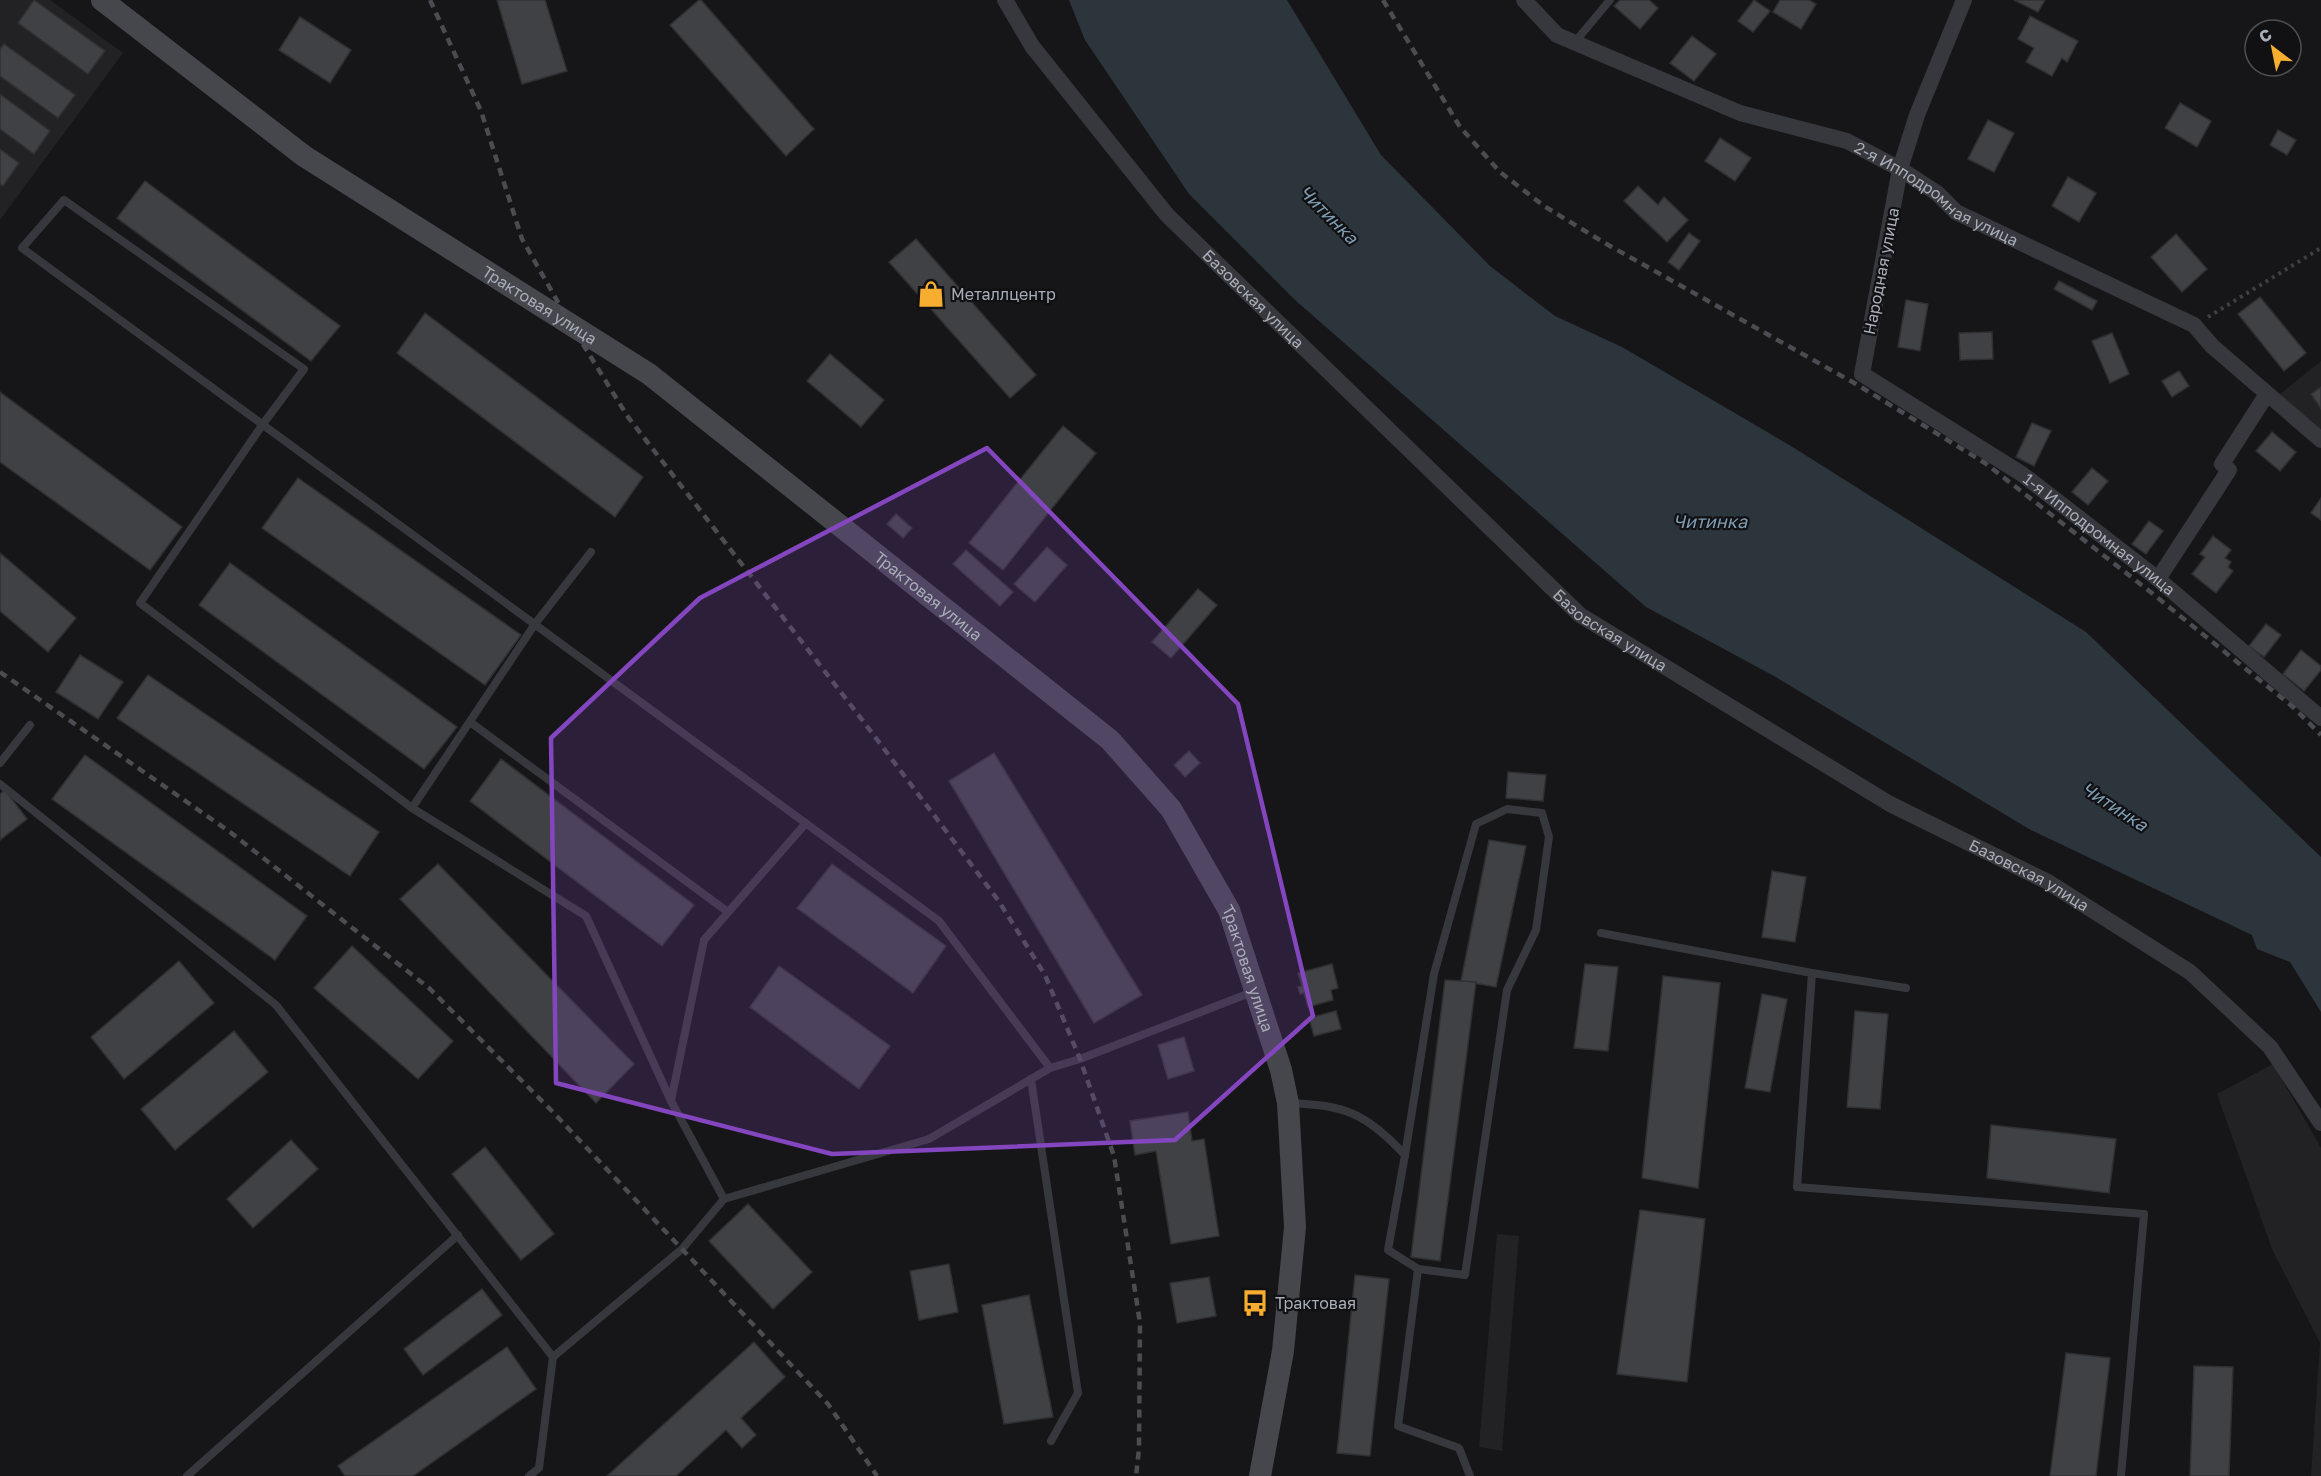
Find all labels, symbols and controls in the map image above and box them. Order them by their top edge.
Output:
north arrow [2243,18,2303,78]
text: С [2255,24,2275,47]
street label: 2-я Ипподромная улица [1851,137,2022,250]
water label: Читинка [1295,180,1364,249]
street label: Народная улица [1859,206,1903,336]
street label: Базовская улица [1199,245,1308,352]
street label: Трактовая улица [479,261,601,349]
shop icon: Металлцентр [916,279,946,309]
place label: Металлцентр [951,284,1056,304]
street label: 1-я Ипподромная улица [2019,469,2180,599]
water label: Читинка [1673,510,1748,532]
street label: Трактовая улица [870,547,986,645]
street label: Базовская улица [1549,585,1671,676]
water label: Читинка [2078,777,2153,836]
street label: Базовская улица [1966,835,2093,916]
street label: Трактовая улица [1218,901,1278,1034]
bus stop icon: Трактовая [1240,1288,1270,1318]
place label: Трактовая [1275,1293,1356,1313]

